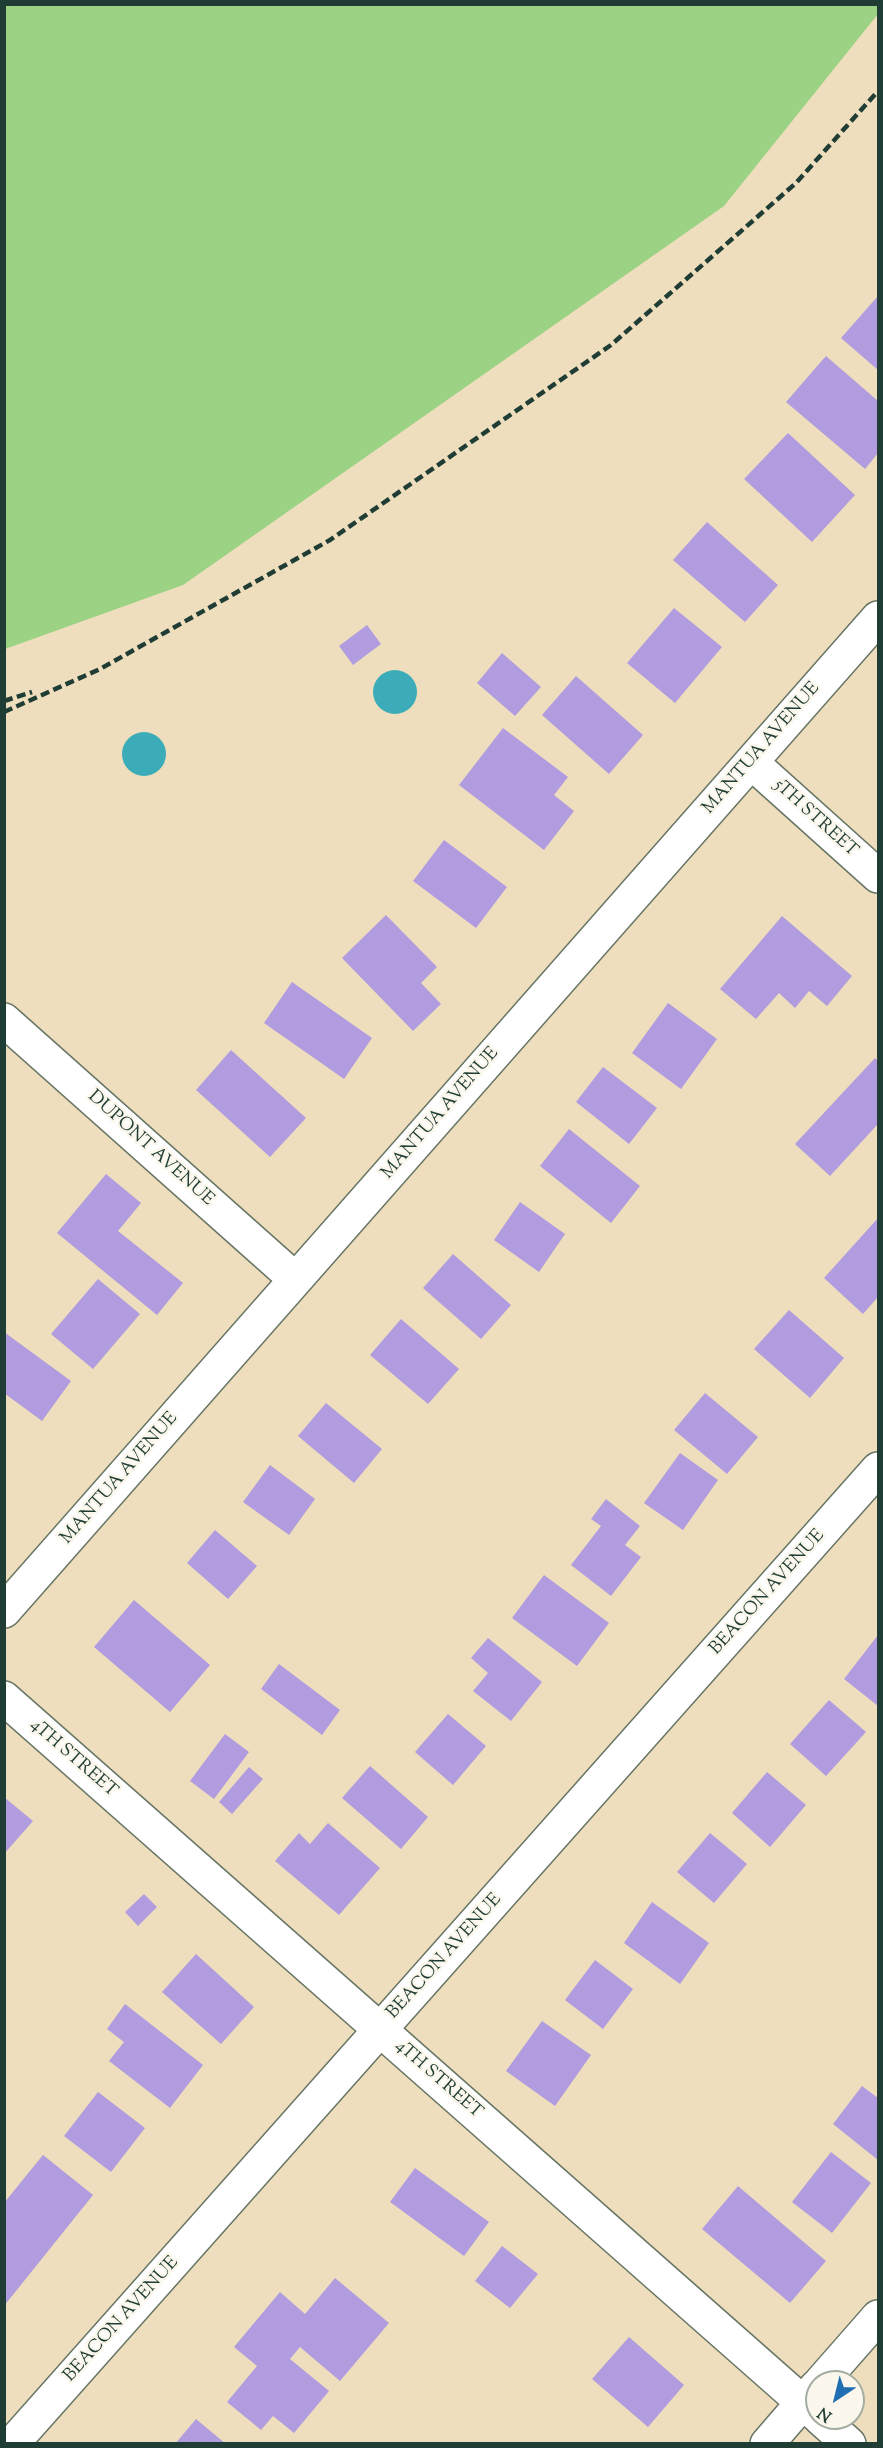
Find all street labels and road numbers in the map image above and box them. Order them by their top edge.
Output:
street label: MANTUA AVENUE [699,679,825,819]
street label: 5TH STREET [768,776,862,862]
street label: MANTUA AVENUE [378,1044,504,1184]
street label: DUPONT AVENUE [82,1087,218,1211]
street label: MANTUA AVENUE [57,1409,183,1549]
street label: BEACON AVENUE [706,1526,830,1660]
street label: 4TH STREET [25,1715,121,1803]
street label: BEACON AVENUE [383,1890,507,2024]
street label: 4TH STREET [390,2036,486,2124]
street label: BEACON AVENUE [60,2253,184,2387]

